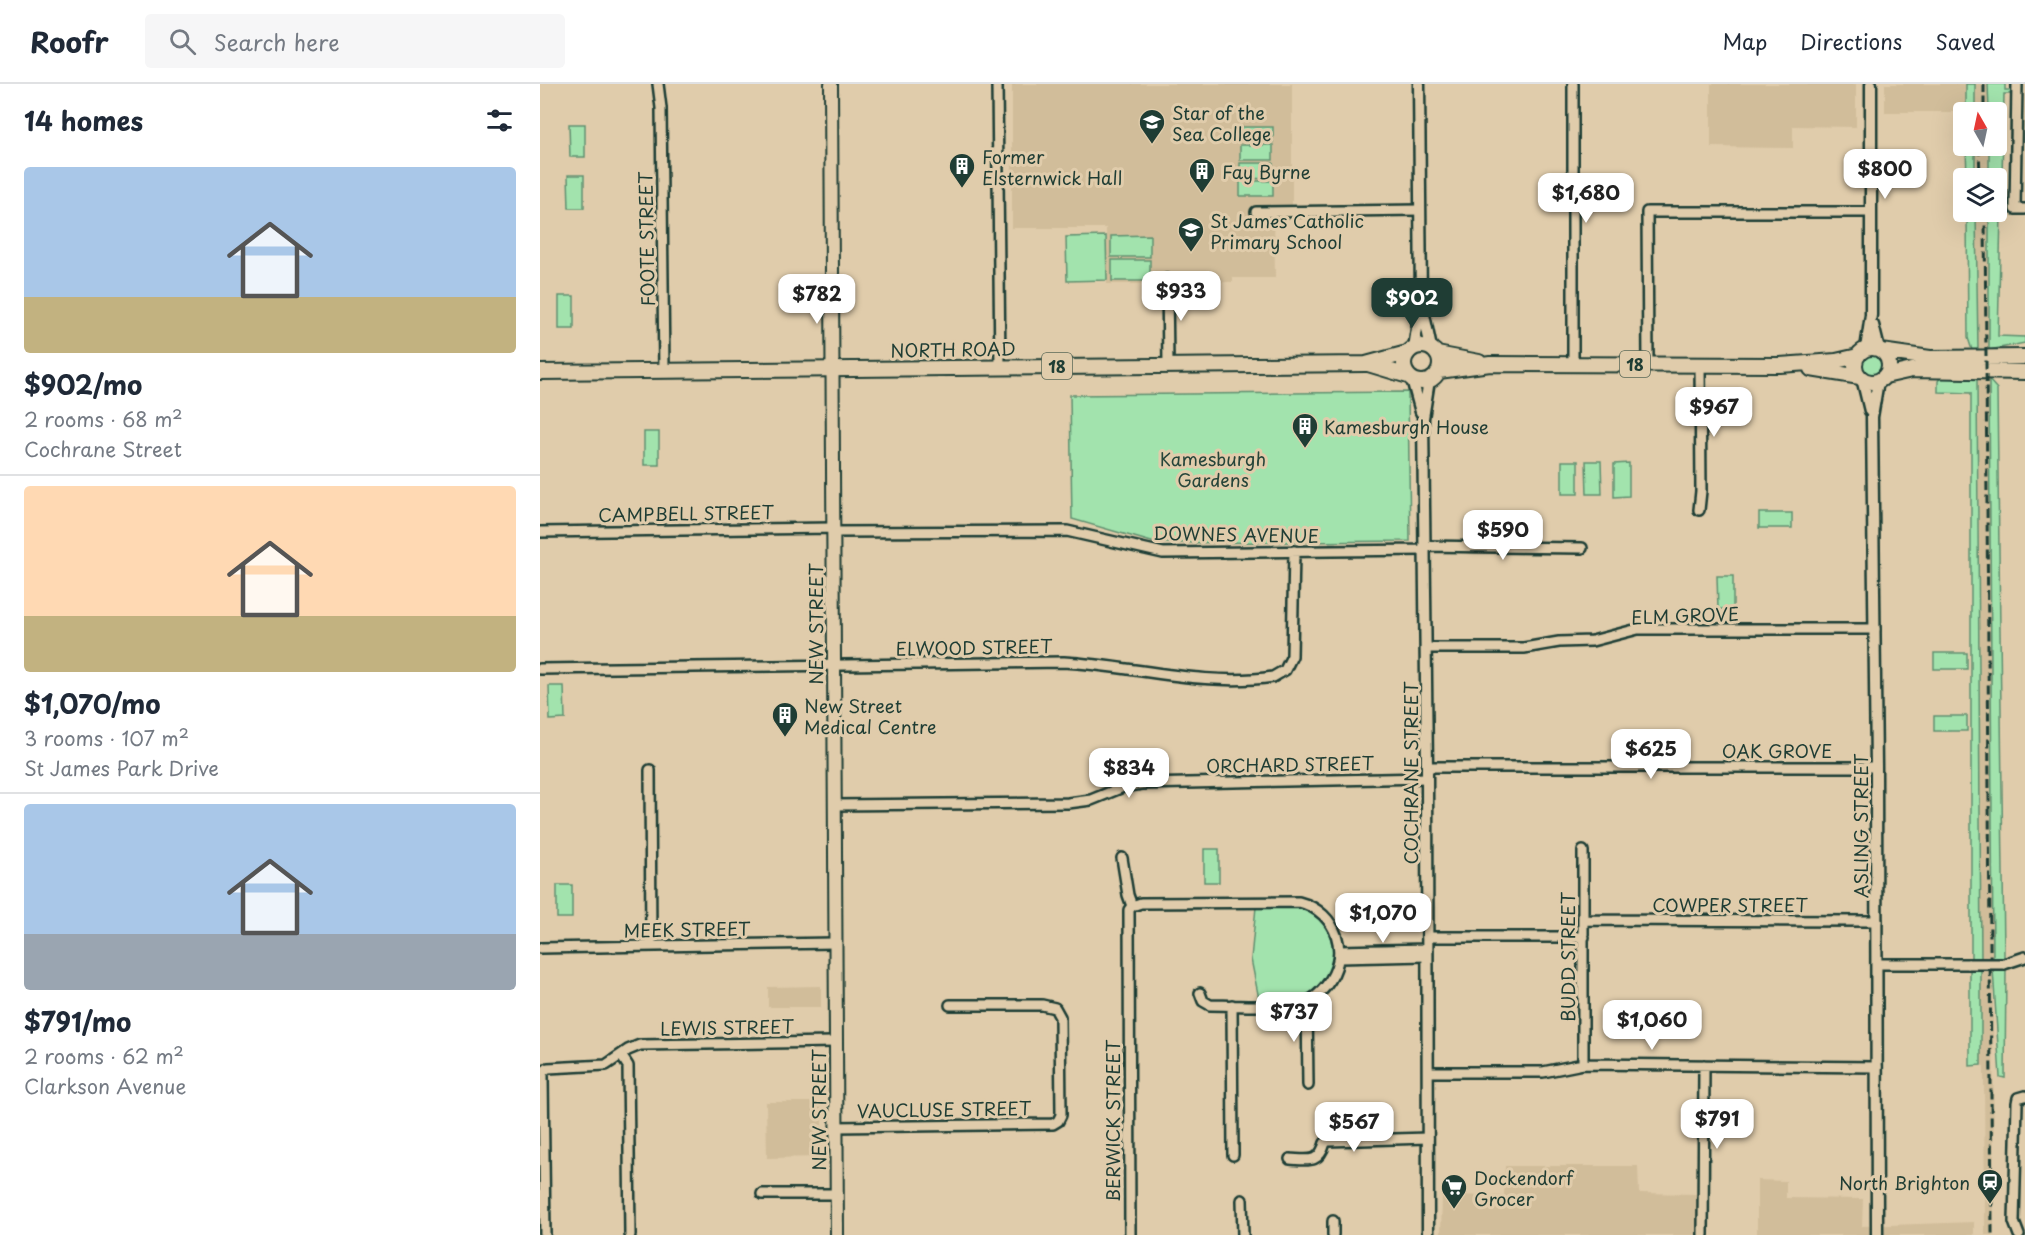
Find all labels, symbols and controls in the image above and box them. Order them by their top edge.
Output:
search box [145,14,565,68]
text: Roofr [30,20,109,63]
icon: search [166,25,199,58]
text: Search here [214,25,339,58]
text: Map [1722,25,1767,57]
text: Directions [1800,25,1902,57]
text: Saved [1935,25,1995,57]
place label: Star of the Sea College [1172,99,1271,147]
text: 14 homes [24,101,143,140]
north arrow [1953,102,2007,156]
map controls [1953,102,2007,222]
icon: filters [483,104,516,137]
school or university icon: Star of the Sea College [1137,107,1167,145]
place label: Former Elsternwick Hall [982,143,1122,191]
pin: $800 [1849,149,1921,200]
building icon: Former Elsternwick Hall [947,151,977,189]
text: $800 [1858,153,1912,183]
building icon: Fay Byrne [1187,156,1217,194]
place label: Fay Byrne [1222,158,1311,185]
button: layers [1953,168,2007,222]
street label: FOOTE STREET [631,171,661,307]
pin: $1,680 [1537,173,1635,224]
text: $1,680 [1552,177,1620,207]
icon: home [216,206,324,314]
place label: St James Catholic Primary School [1210,207,1364,255]
school or university icon: St James Catholic Primary School [1176,215,1206,253]
pin: $933 [1145,271,1217,322]
pin: $782 [781,274,853,325]
text: $933 [1156,275,1206,305]
text: $782 [792,278,842,308]
pin: $902 [1376,278,1448,329]
text: $902 [1385,282,1439,312]
street label: NORTH ROAD [890,334,1016,364]
road number: 18 [1620,351,1650,377]
road number: 18 [1042,353,1072,379]
text: $902/mo [24,365,142,404]
pin: $967 [1678,387,1750,438]
text: $967 [1689,391,1739,421]
text: 2 rooms · 68 m² [24,404,183,434]
building icon: Kamesburgh House [1290,411,1320,449]
place label: Kamesburgh House [1324,413,1489,440]
text: Cochrane Street [24,434,182,464]
park label: Kamesburgh Gardens [1160,445,1266,493]
street label: CAMPBELL STREET [598,498,775,528]
pin: $590 [1467,510,1539,561]
text: $590 [1477,514,1529,544]
street label: DOWNES AVENUE [1153,519,1319,549]
icon: home [216,525,324,633]
street label: NEW STREET [802,563,829,685]
street label: ELM GROVE [1631,600,1739,630]
street label: ELWOOD STREET [895,632,1053,662]
street label: COCHRANE STREET [1397,681,1424,865]
text: $1,070/mo [24,684,161,723]
place label: New Street Medical Centre [804,692,937,740]
building icon: New Street Medical Centre [770,700,800,738]
text: 3 rooms · 107 m² [24,723,189,753]
pin: $625 [1615,729,1687,780]
text: $625 [1625,733,1677,763]
street label: OAK GROVE [1722,737,1832,764]
pin: $834 [1093,748,1165,799]
street label: ORCHARD STREET [1206,749,1375,779]
text: $834 [1103,752,1155,782]
text: St James Park Drive [24,753,219,783]
street label: ASLING STREET [1847,754,1874,898]
icon: home [216,843,324,951]
street label: BUDD STREET [1554,891,1581,1022]
street label: COWPER STREET [1652,891,1808,918]
pin: $1,070 [1334,893,1432,944]
text: $1,070 [1349,897,1417,927]
street label: MEEK STREET [623,914,751,944]
pin: $737 [1258,992,1330,1043]
text: $737 [1270,996,1318,1026]
pin: $1,060 [1603,1000,1701,1051]
text: $791/mo [24,1002,131,1041]
text: $1,060 [1617,1004,1687,1034]
street label: LEWIS STREET [660,1012,795,1042]
street label: BERWICK STREET [1099,1039,1126,1202]
text: 2 rooms · 62 m² [24,1041,184,1071]
street label: NEW STREET [805,1049,832,1171]
text: Clarkson Avenue [24,1071,186,1101]
street label: VAUCLUSE STREET [857,1094,1032,1124]
pin: $791 [1681,1099,1753,1150]
pin: $567 [1318,1102,1390,1153]
text: $791 [1695,1103,1739,1133]
text: $567 [1329,1106,1379,1136]
place label: Dockendorf Grocer [1474,1164,1575,1212]
station icon: North Brighton [1975,1167,2005,1205]
place label: North Brighton [1839,1169,1970,1196]
supermarket icon: Dockendorf Grocer [1439,1172,1469,1210]

